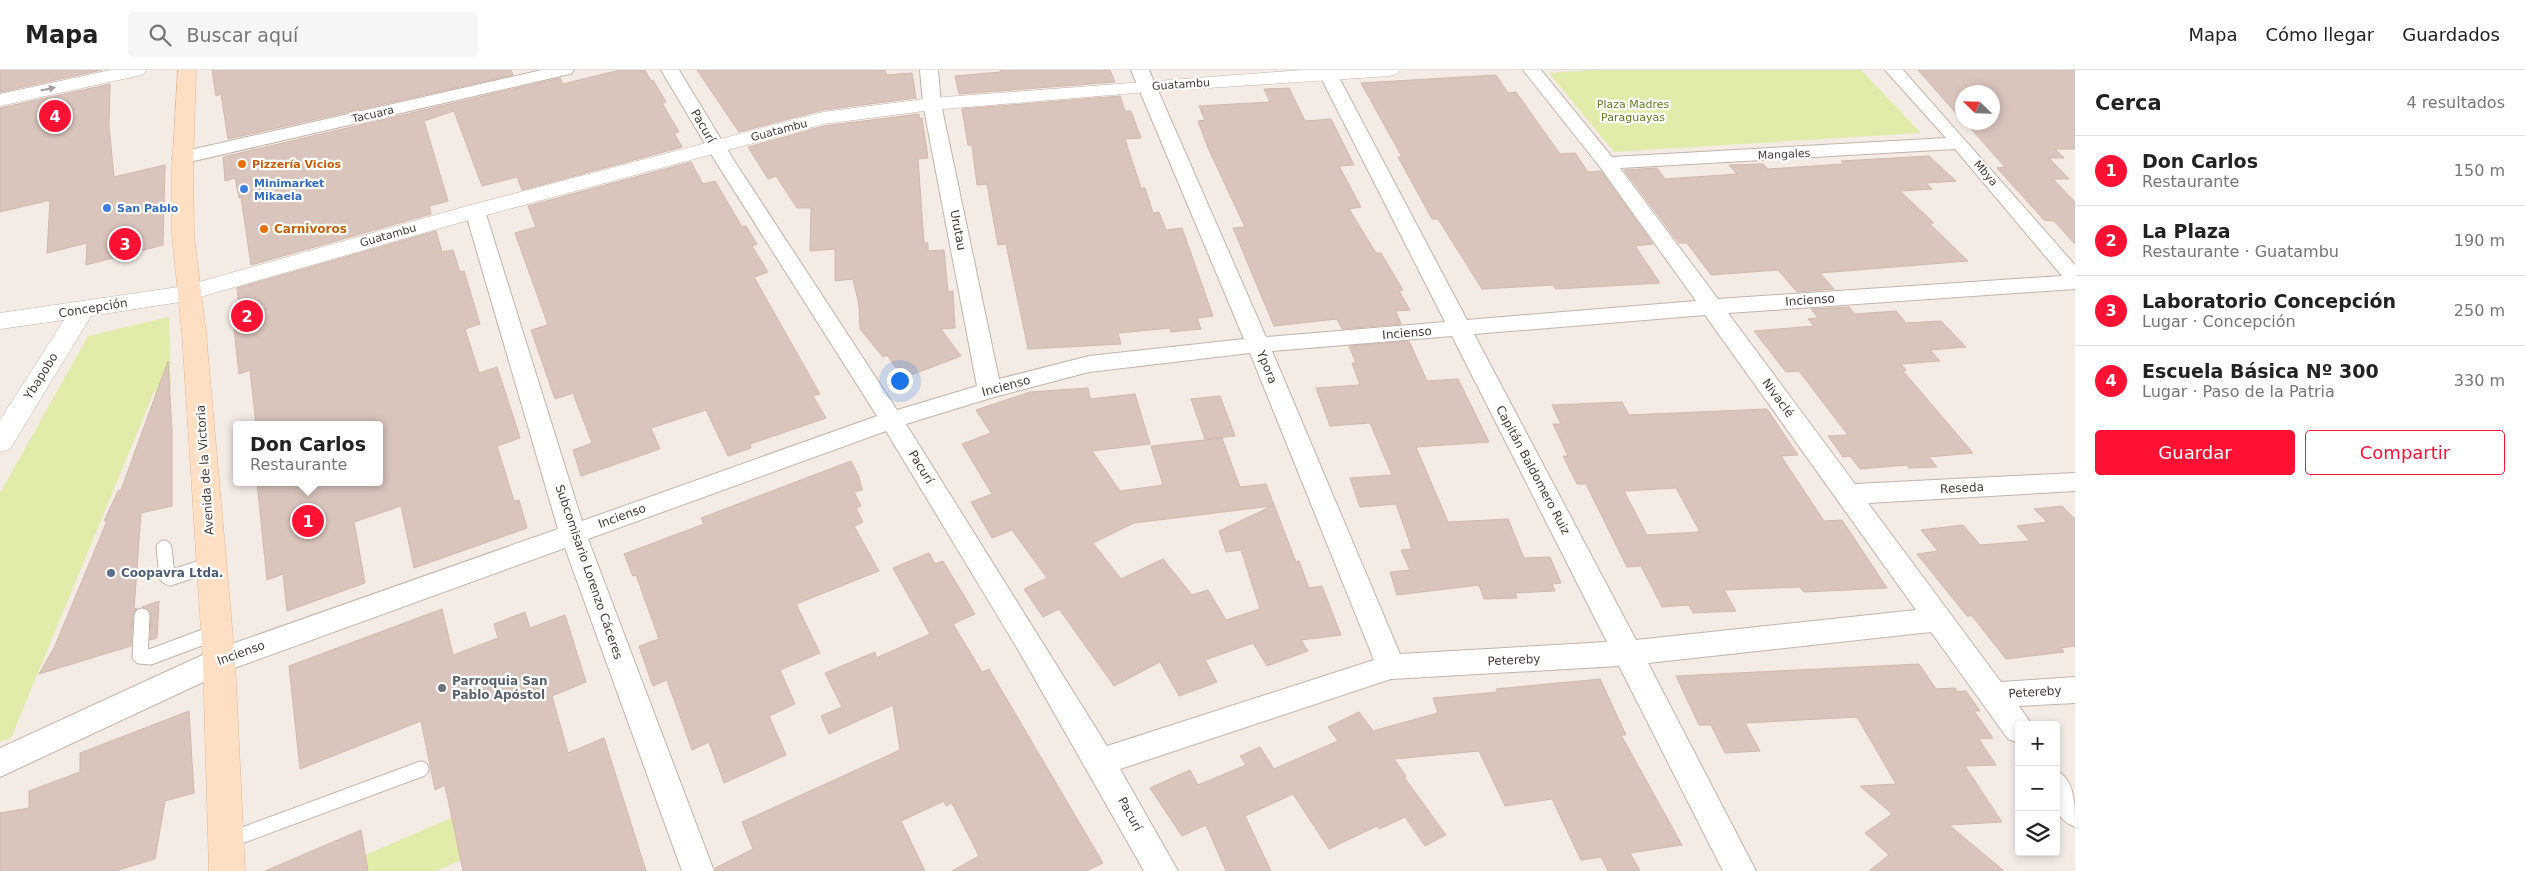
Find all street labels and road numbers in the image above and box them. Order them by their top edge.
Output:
street label: Guatambu [1152,76,1210,93]
street label: Tacuara [350,103,395,126]
street label: Pacurí [688,107,719,146]
street label: Guatambu [749,117,809,144]
street label: Mangales [1757,147,1811,162]
street label: Mbya [1971,158,2000,189]
street label: Urutau [947,209,969,251]
street label: Guatambu [358,221,418,250]
street label: Incienso [1785,291,1835,309]
street label: Concepción [57,296,129,320]
street label: Incienso [1382,324,1432,342]
street label: Ypora [1254,347,1280,386]
street label: Ybapobo [21,350,61,403]
street label: Incienso [980,373,1032,399]
street label: Nivaclé [1759,376,1797,420]
street label: Capitán Baldomero Ruiz [1493,403,1573,537]
street label: Avenida de la Victoria [193,404,217,536]
street label: Pacurí [906,448,937,487]
street label: Reseda [1940,480,1984,496]
street label: Subcomisario Lorenzo Cáceres [552,483,626,661]
street label: Incienso [596,501,648,531]
street label: Incienso [215,638,267,668]
street label: Petereby [1487,652,1541,668]
street label: Petereby [2008,683,2062,701]
street label: Pacurí [1115,795,1145,834]

